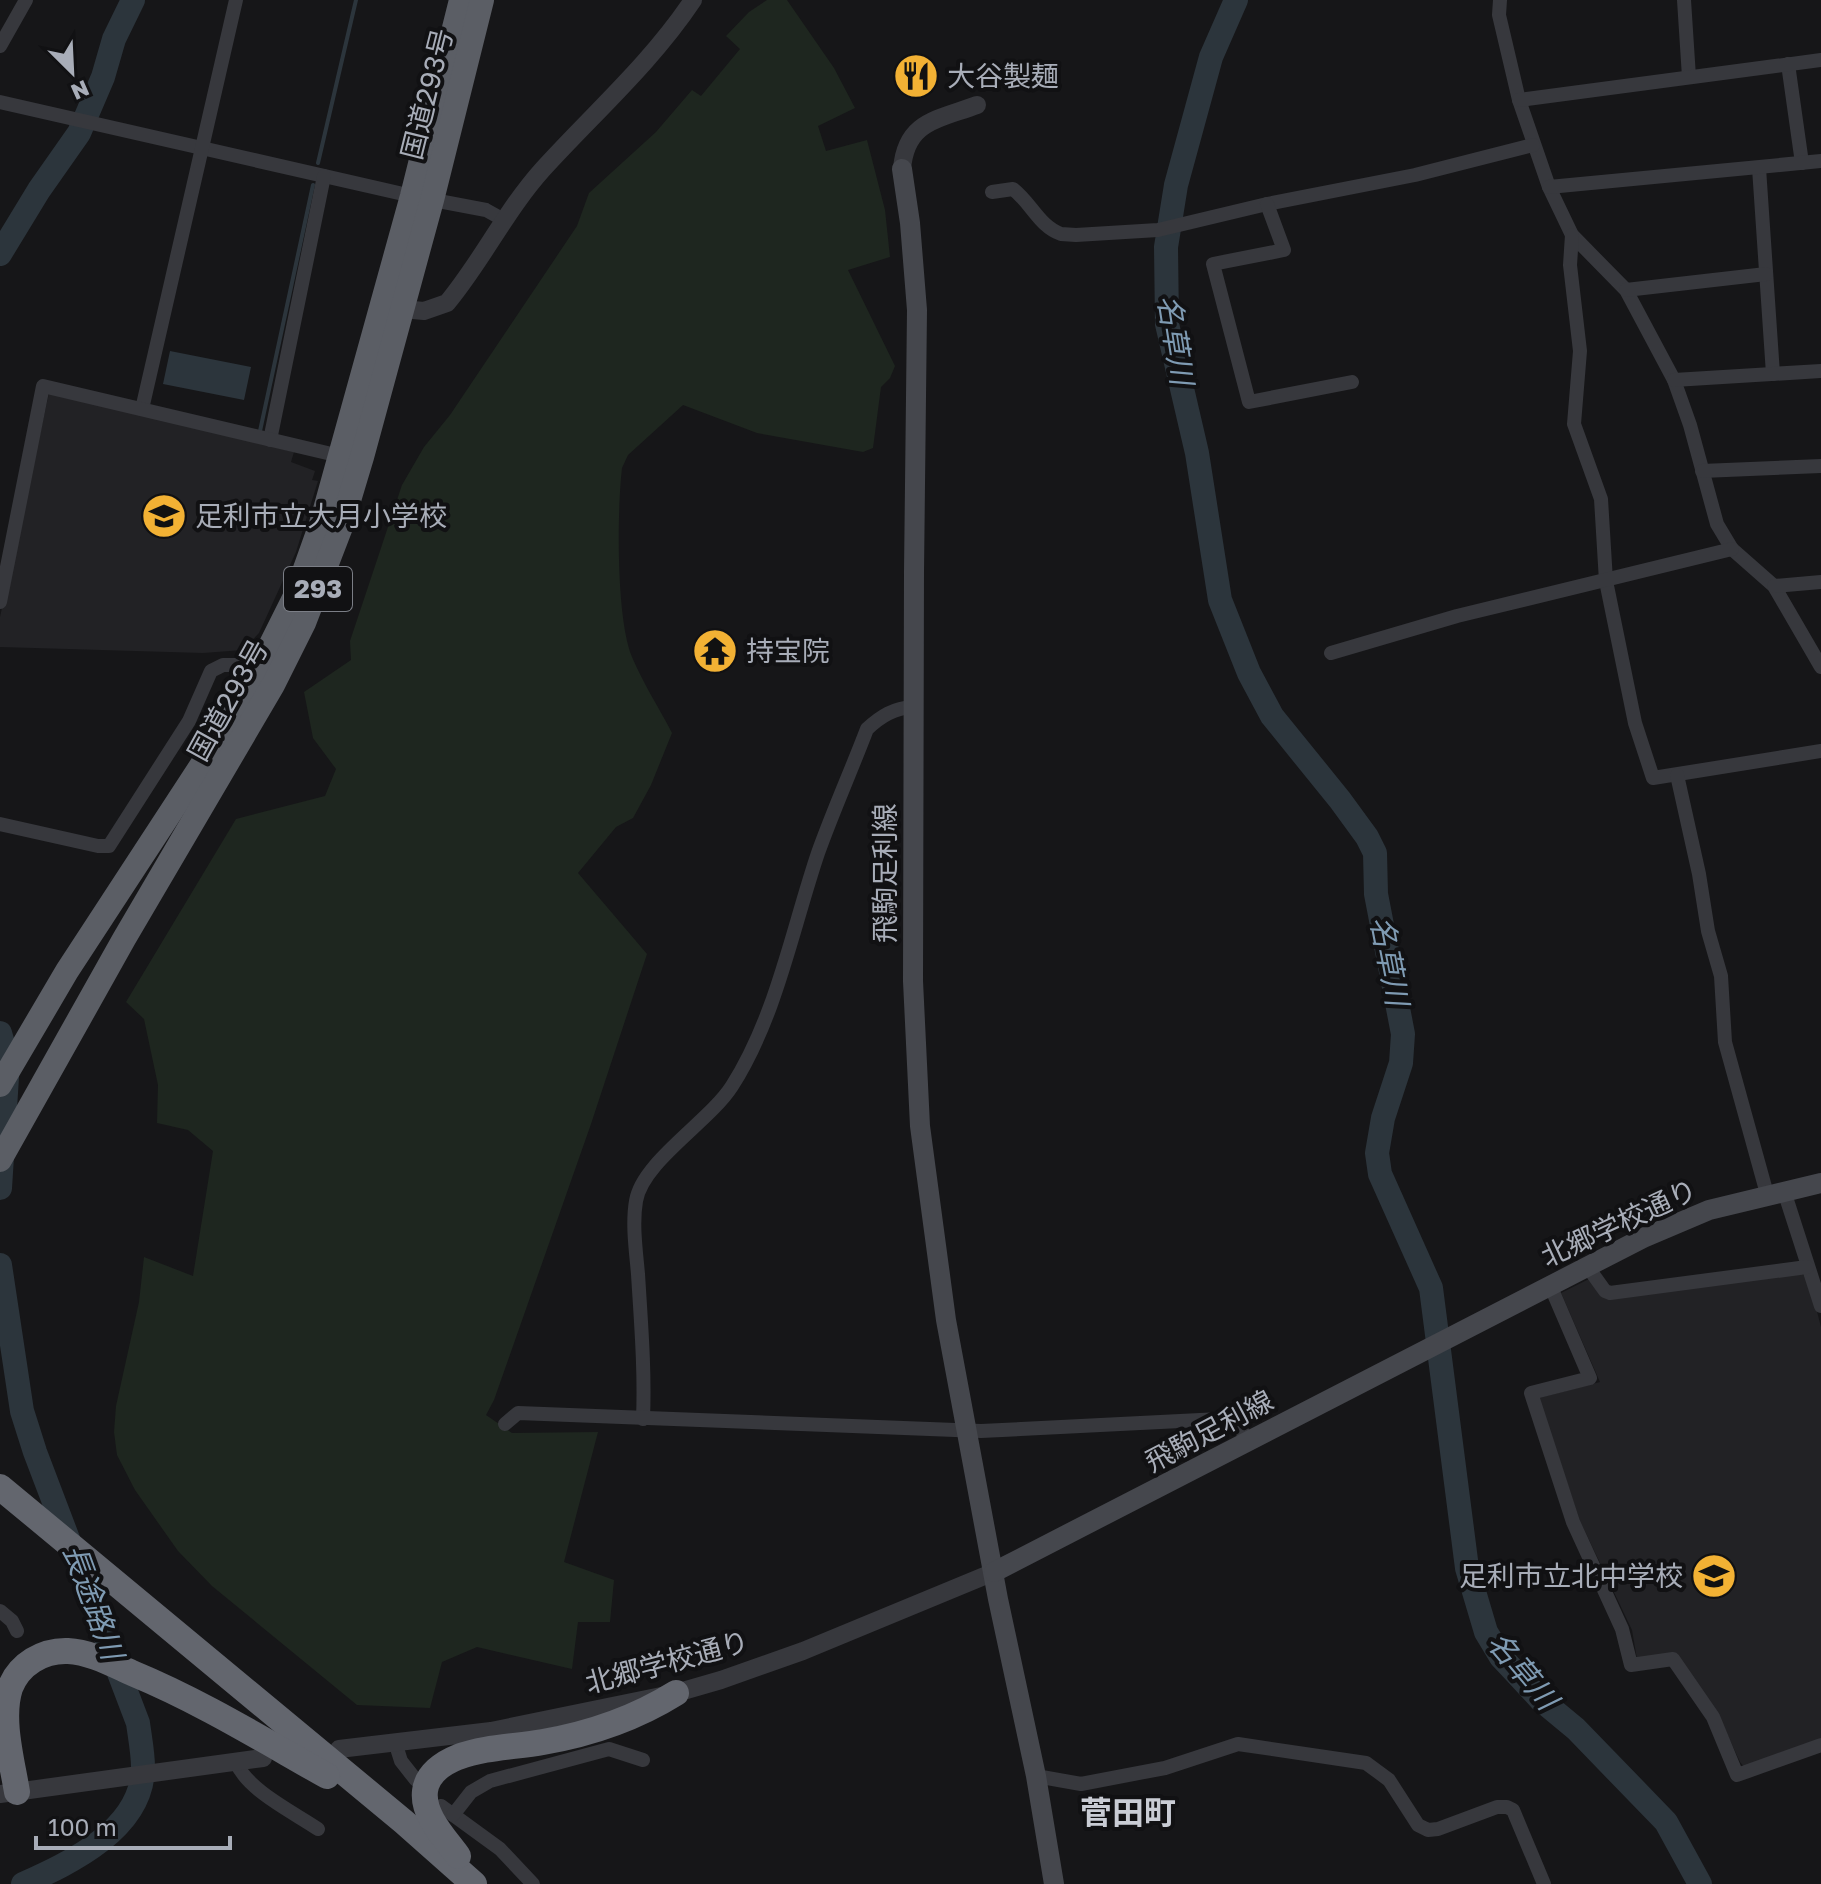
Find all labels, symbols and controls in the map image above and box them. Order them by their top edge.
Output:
street label: 国道293号 [394,25,459,163]
north arrow [32,32,112,112]
restaurant icon: 大谷製麺 [892,52,940,100]
place label: 大谷製麺 [947,59,1059,92]
text: N [67,75,93,106]
water label: 名草川 [1151,293,1201,390]
school or university icon: 足利市立大月小学校 [140,492,188,540]
place label: 足利市立大月小学校 [195,499,447,532]
road number: 293 [284,567,352,611]
temple icon: 持宝院 [691,627,739,675]
street label: 国道293号 [181,633,274,766]
place label: 持宝院 [746,634,830,667]
street label: 飛駒足利線 [868,803,901,943]
water label: 名草川 [1364,913,1417,1011]
street label: 北郷学校通り [1536,1172,1702,1273]
street label: 飛駒足利線 [1139,1383,1278,1478]
water label: 長途路川 [57,1539,132,1667]
school or university icon: 足利市立北中学校 [1690,1552,1738,1600]
place label: 足利市立北中学校 [1459,1559,1683,1592]
street label: 北郷学校通り [581,1624,752,1699]
water label: 名草川 [1480,1624,1567,1719]
district label: 菅田町 [1080,1793,1176,1831]
scale bar [36,1800,230,1850]
text: 100 m [48,1812,117,1841]

